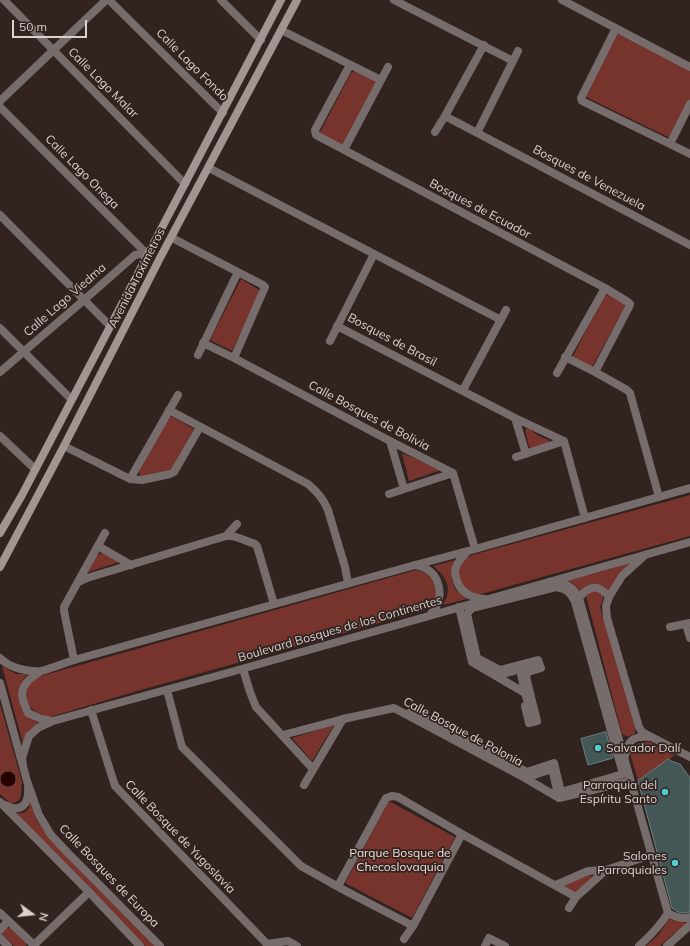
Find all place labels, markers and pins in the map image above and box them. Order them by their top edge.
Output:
place label: Salvador Dalí [606,741,680,755]
marker: Salvador Dalí [593,743,603,753]
place label: Parroquia del Espíritu Santo [580,778,657,806]
marker: Parroquia del Espíritu Santo [660,787,670,797]
place label: Salones Parroquiales [597,849,667,877]
marker: Salones Parroquiales [670,858,680,868]

